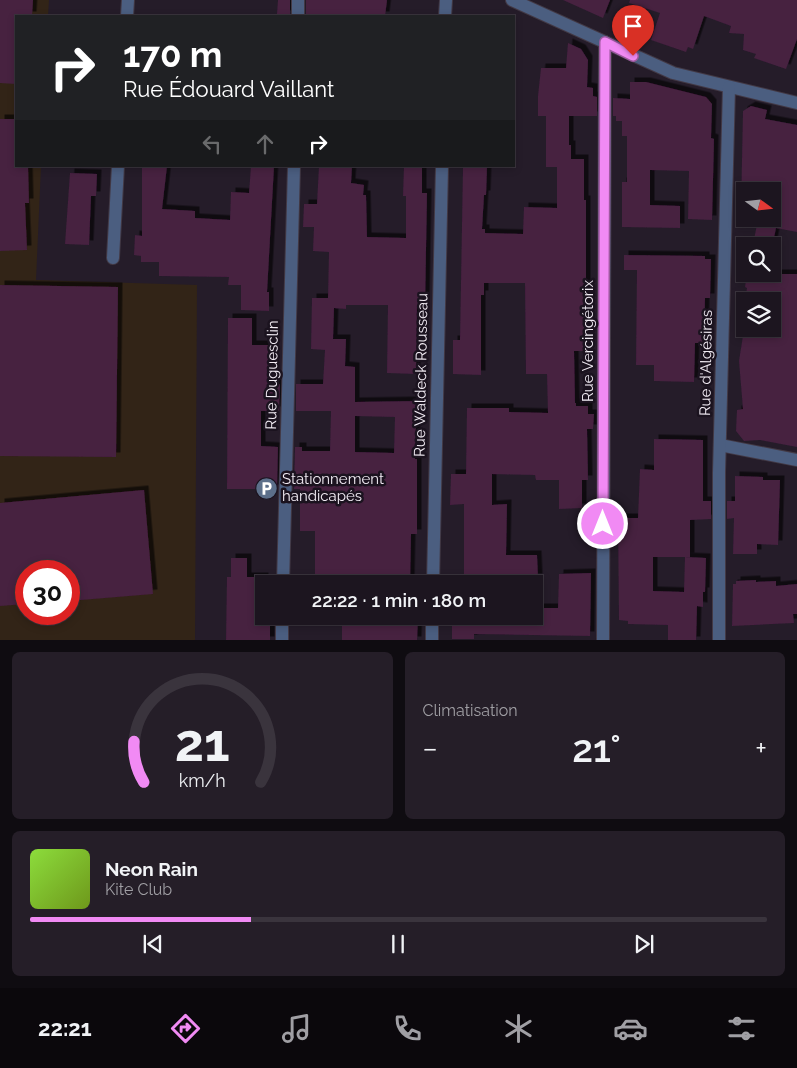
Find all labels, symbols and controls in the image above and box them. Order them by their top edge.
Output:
pin [612,5,654,56]
icon: arrive [619,12,647,40]
text: 170 m [123,34,222,75]
icon: right [40,35,105,100]
text: Rue Édouard Vaillant [123,76,334,102]
icon: left [198,130,226,158]
icon: ahead [251,130,279,158]
icon: right [304,130,332,158]
north arrow [736,182,781,228]
map controls [736,182,781,337]
button: search [736,237,781,282]
street label: Rue Vercingétorix [579,280,597,402]
button: layers [736,292,781,337]
street label: Rue Waldeck Rousseau [411,293,431,457]
street label: Rue d'Algésiras [696,310,716,416]
street label: Rue Duguesclin [262,320,282,430]
place label: Stationnement handicapés [282,470,384,505]
parking icon: Stationnement handicapés [254,476,278,500]
position arrow [576,497,628,549]
speed limit sign: 30 [15,560,80,625]
text: 22:22 · 1 min · 180 m [312,589,486,611]
text: Climatisation [423,701,518,720]
text: 21 [175,712,230,773]
text: 21° [572,726,621,771]
text: − [423,732,438,765]
text: + [755,732,767,765]
text: km/h [179,770,226,791]
text: Neon Rain [105,858,198,880]
text: Kite Club [105,880,172,899]
icon: previous [139,930,167,958]
icon: pause [384,930,412,958]
icon: next [630,930,658,958]
icon: directions [168,1011,203,1046]
icon: music [279,1011,314,1046]
icon: phone [390,1011,425,1046]
icon: climate [501,1011,536,1046]
icon: car [613,1011,648,1046]
icon: filters [724,1011,759,1046]
text: 22:21 [38,1015,92,1041]

